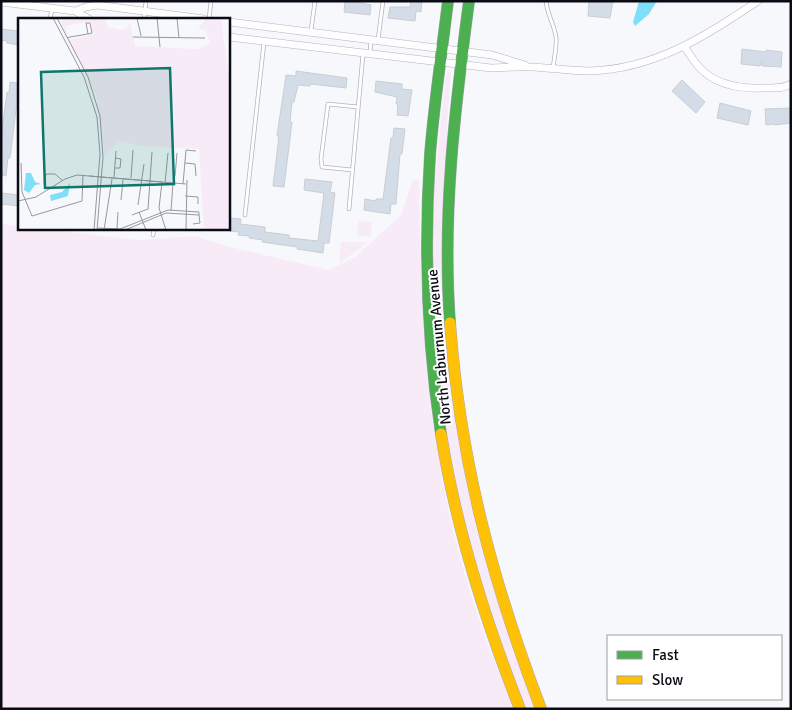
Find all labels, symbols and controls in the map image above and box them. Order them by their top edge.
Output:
inset map [18,18,230,230]
street label: North Laburnum Avenue [423,268,455,426]
legend [607,635,782,700]
text: Fast [652,646,679,664]
text: Slow [652,671,683,689]

